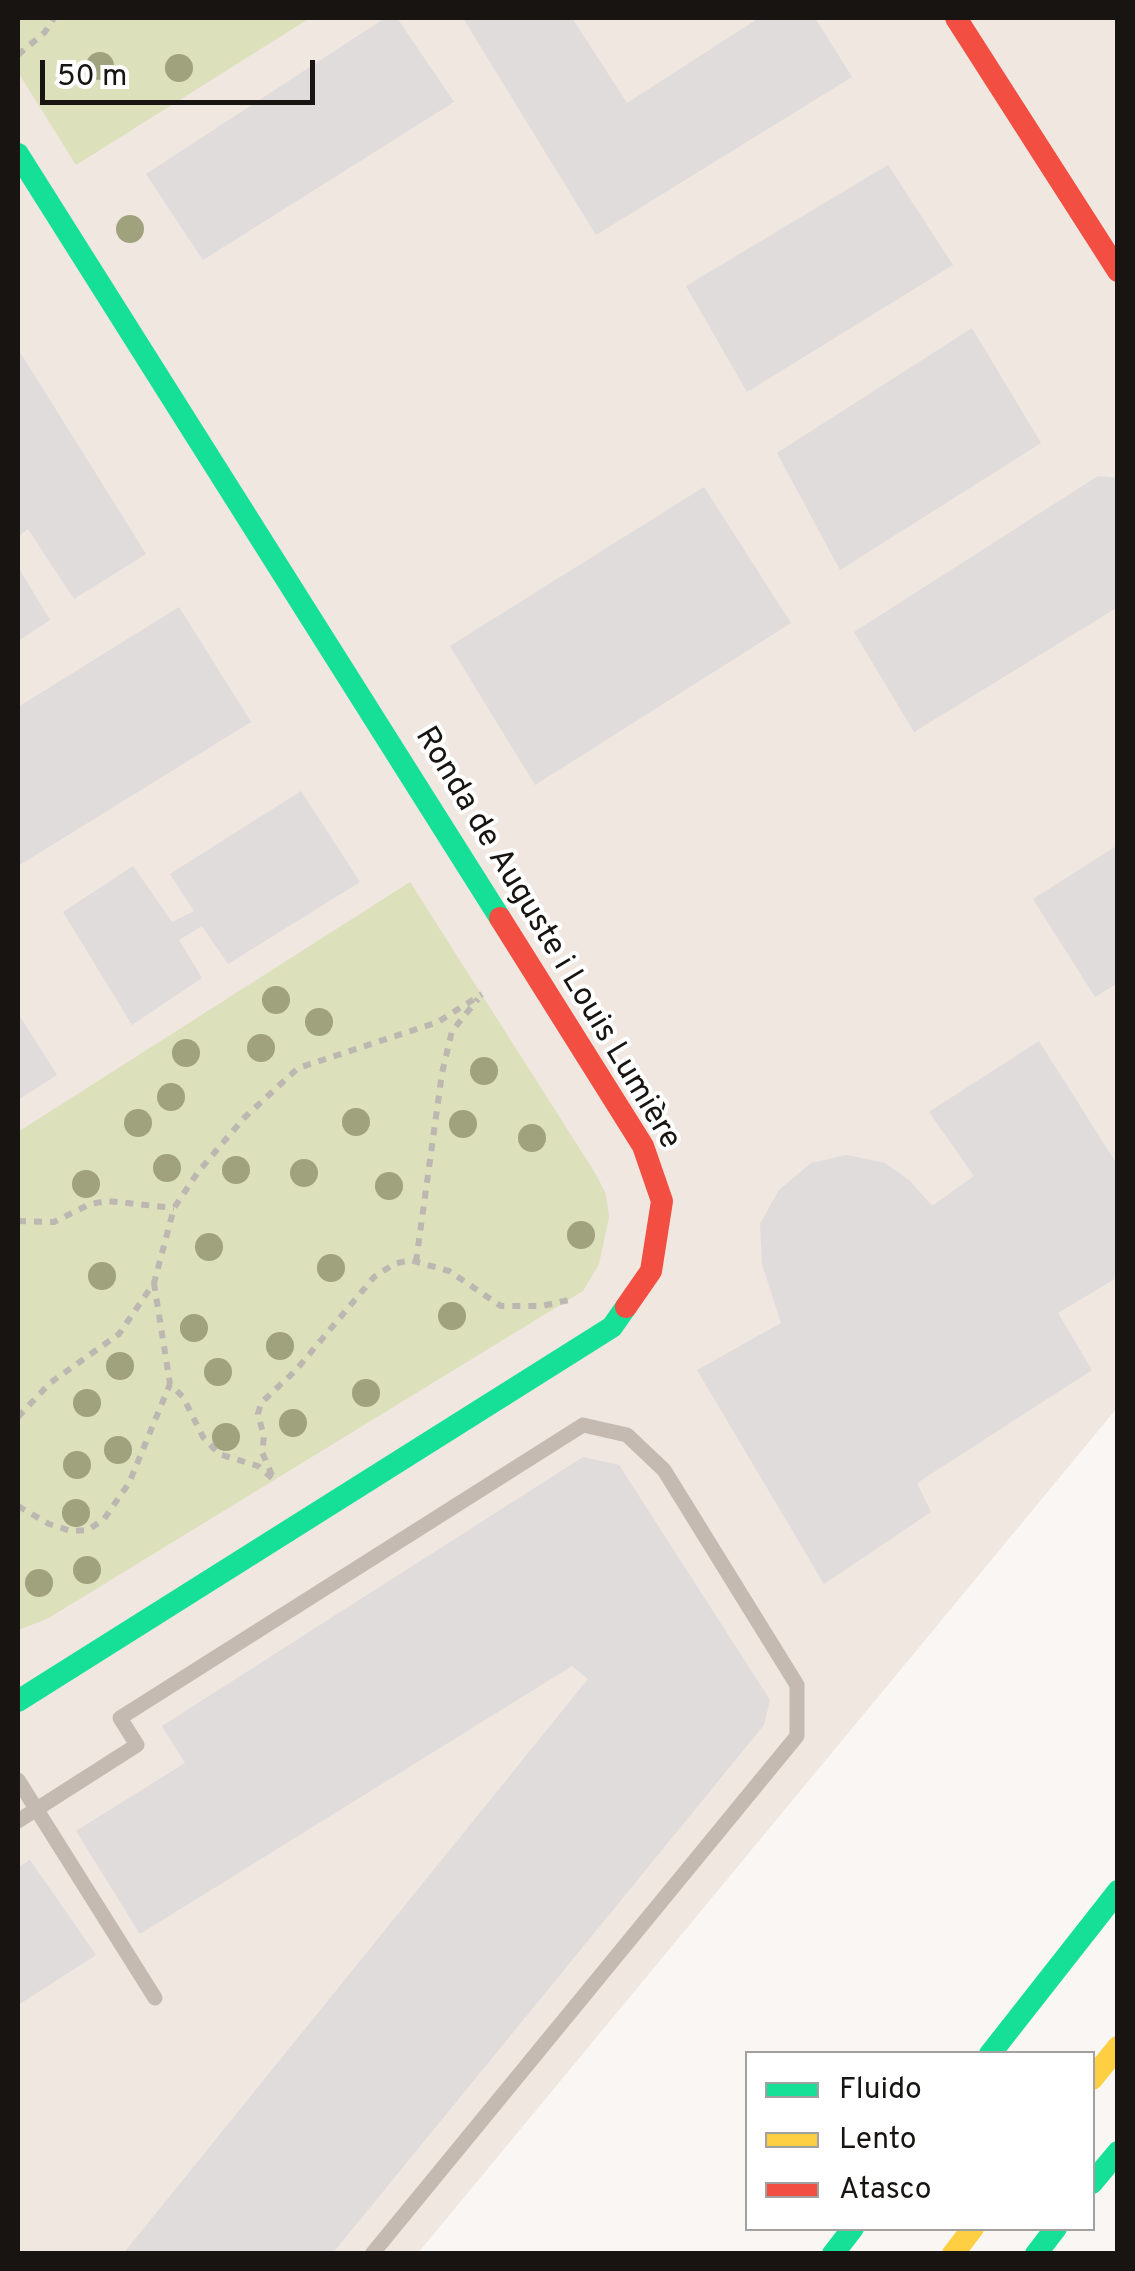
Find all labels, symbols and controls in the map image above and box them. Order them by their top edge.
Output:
scale bar [45,40,320,102]
text: 50 m [57,59,127,96]
street label: Ronda de Auguste i Louis Lumière [404,721,688,1157]
legend [745,2051,1095,2231]
text: Fluido [839,2072,922,2109]
text: Lento [839,2122,916,2159]
text: Atasco [839,2172,932,2209]

